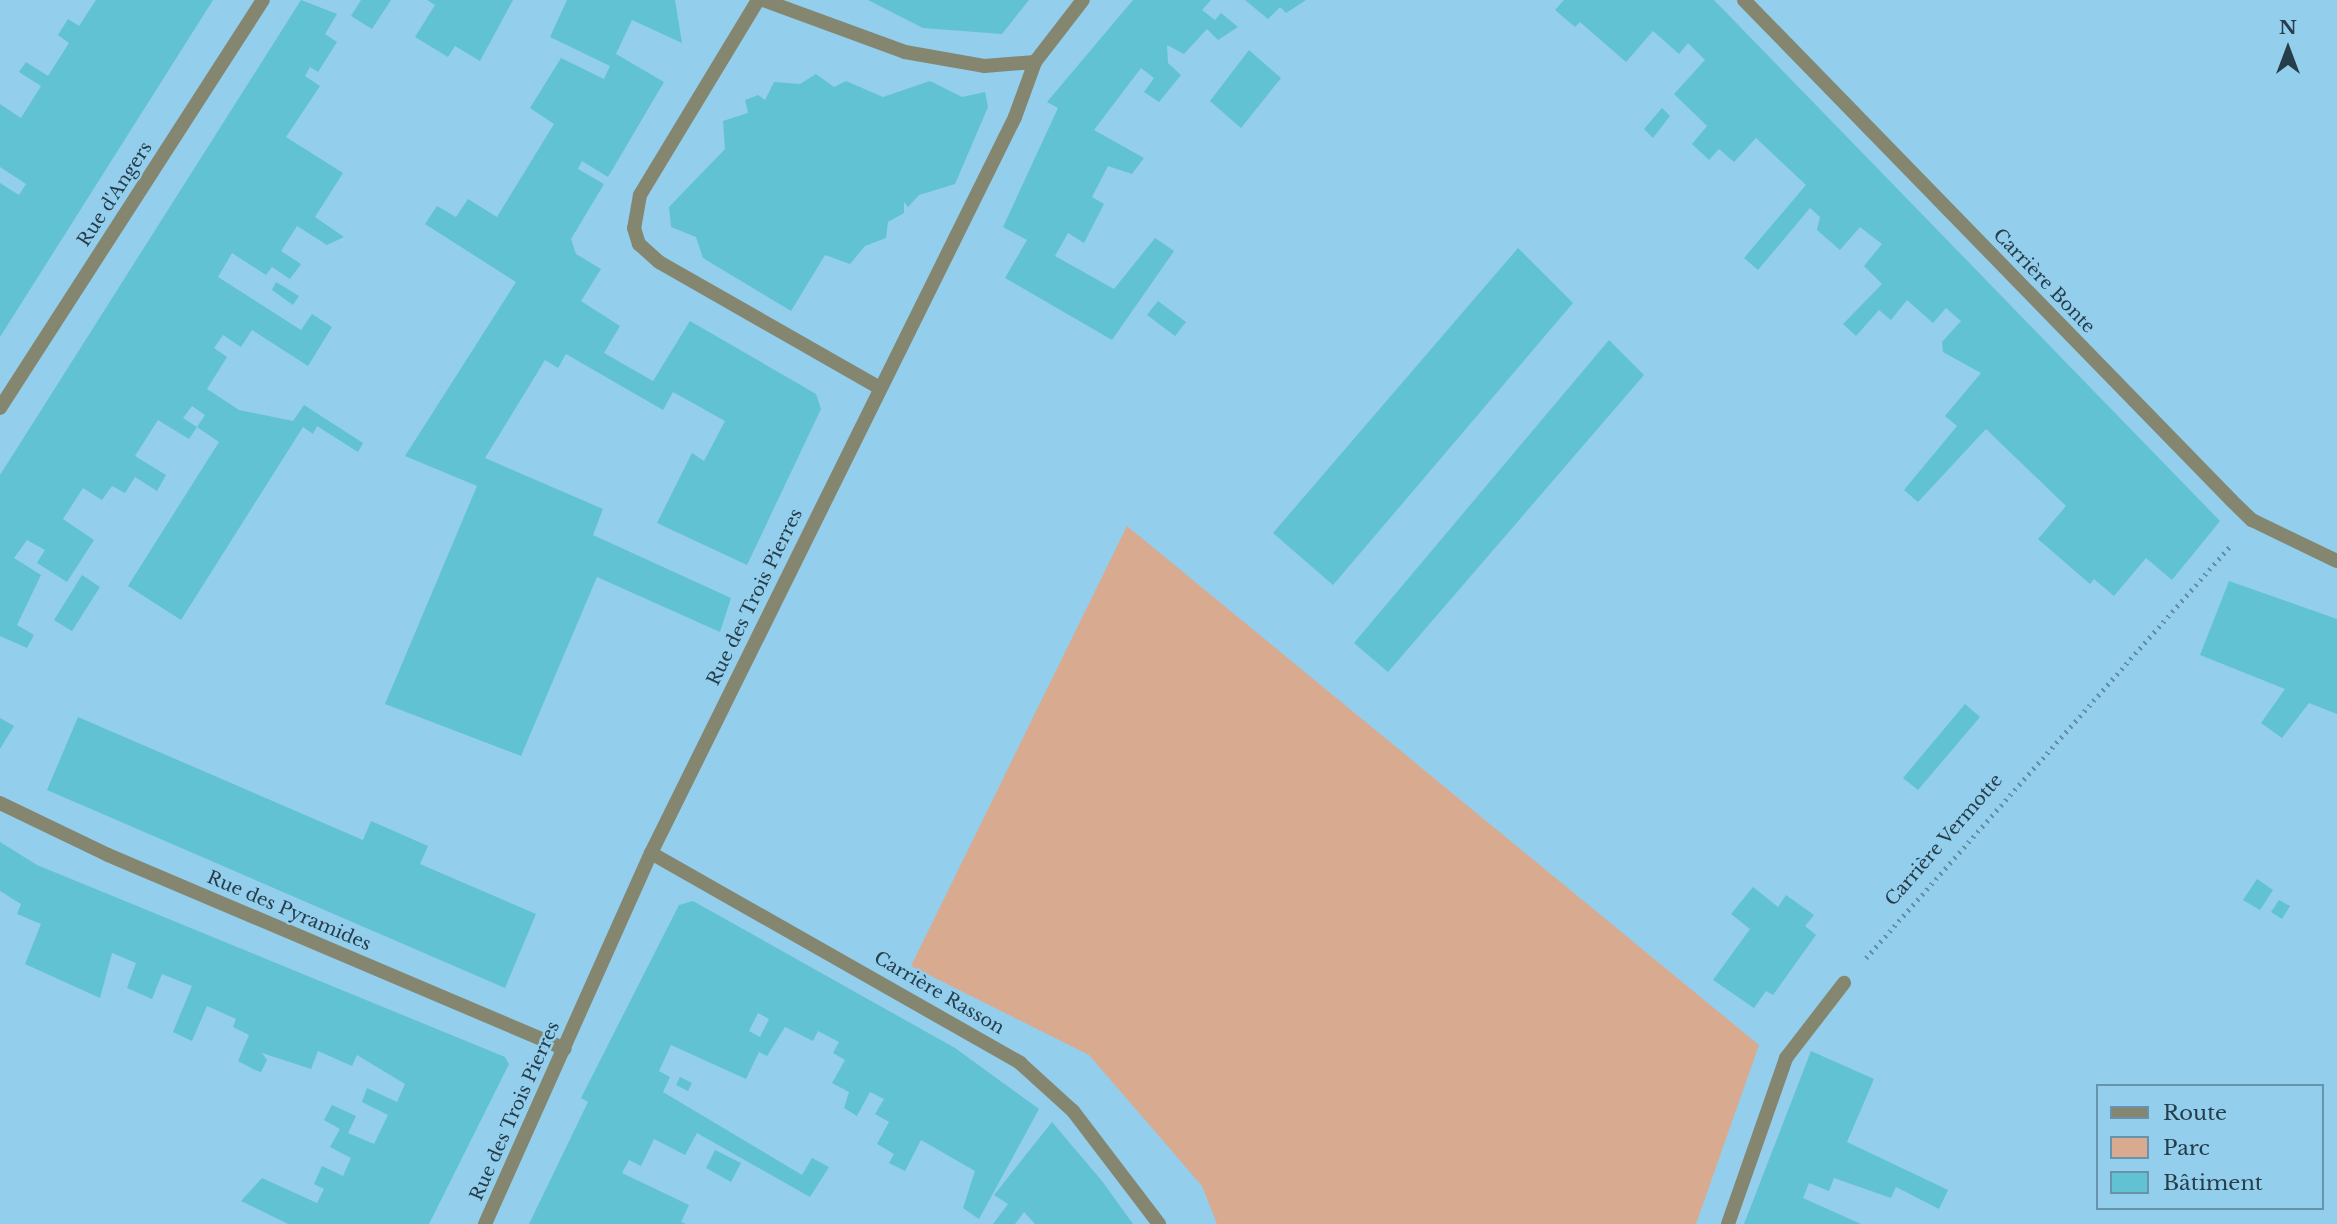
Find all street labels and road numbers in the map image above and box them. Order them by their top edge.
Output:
street label: Rue d'Angers [73,138,157,250]
street label: Carrière Bonte [1989,224,2099,338]
street label: Rue des Trois Pierres [703,505,807,689]
street label: Carrière Vermotte [1881,769,2007,911]
street label: Rue des Pyramides [204,867,374,955]
street label: Carrière Rasson [870,947,1008,1039]
street label: Rue des Trois Pierres [466,1018,564,1204]

